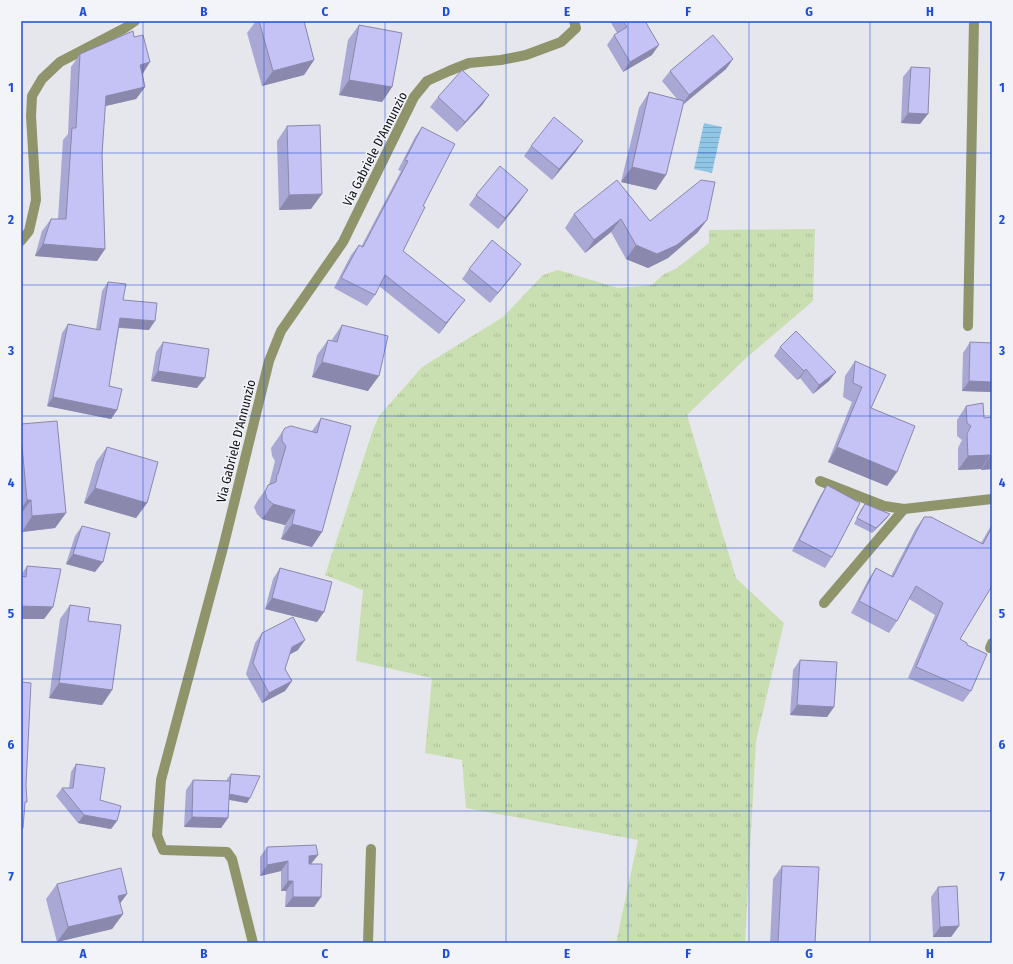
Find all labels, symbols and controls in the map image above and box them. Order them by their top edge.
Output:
text: A [78,4,87,19]
text: B [200,4,208,19]
text: C [322,4,329,19]
text: D [442,4,450,19]
text: E [564,4,570,19]
text: F [685,4,691,19]
text: G [805,4,813,19]
text: H [926,4,934,19]
text: 1 [8,80,14,95]
text: 1 [999,80,1005,95]
street label: Via Gabriele D'Annunzio [340,89,410,209]
text: 2 [7,212,14,227]
text: 2 [998,212,1005,227]
text: 3 [7,343,14,358]
text: 3 [998,343,1005,358]
street label: Via Gabriele D'Annunzio [213,378,259,504]
text: 4 [8,475,15,490]
text: 4 [999,475,1006,490]
text: 5 [8,606,14,621]
text: 5 [999,606,1005,621]
text: 6 [8,737,15,752]
text: 6 [999,737,1006,752]
text: 7 [8,869,14,884]
text: 7 [999,869,1005,884]
text: A [78,946,87,961]
text: B [200,946,208,961]
text: C [322,946,329,961]
text: D [442,946,450,961]
text: E [564,946,570,961]
text: F [685,946,691,961]
text: G [805,946,813,961]
text: H [926,946,934,961]

